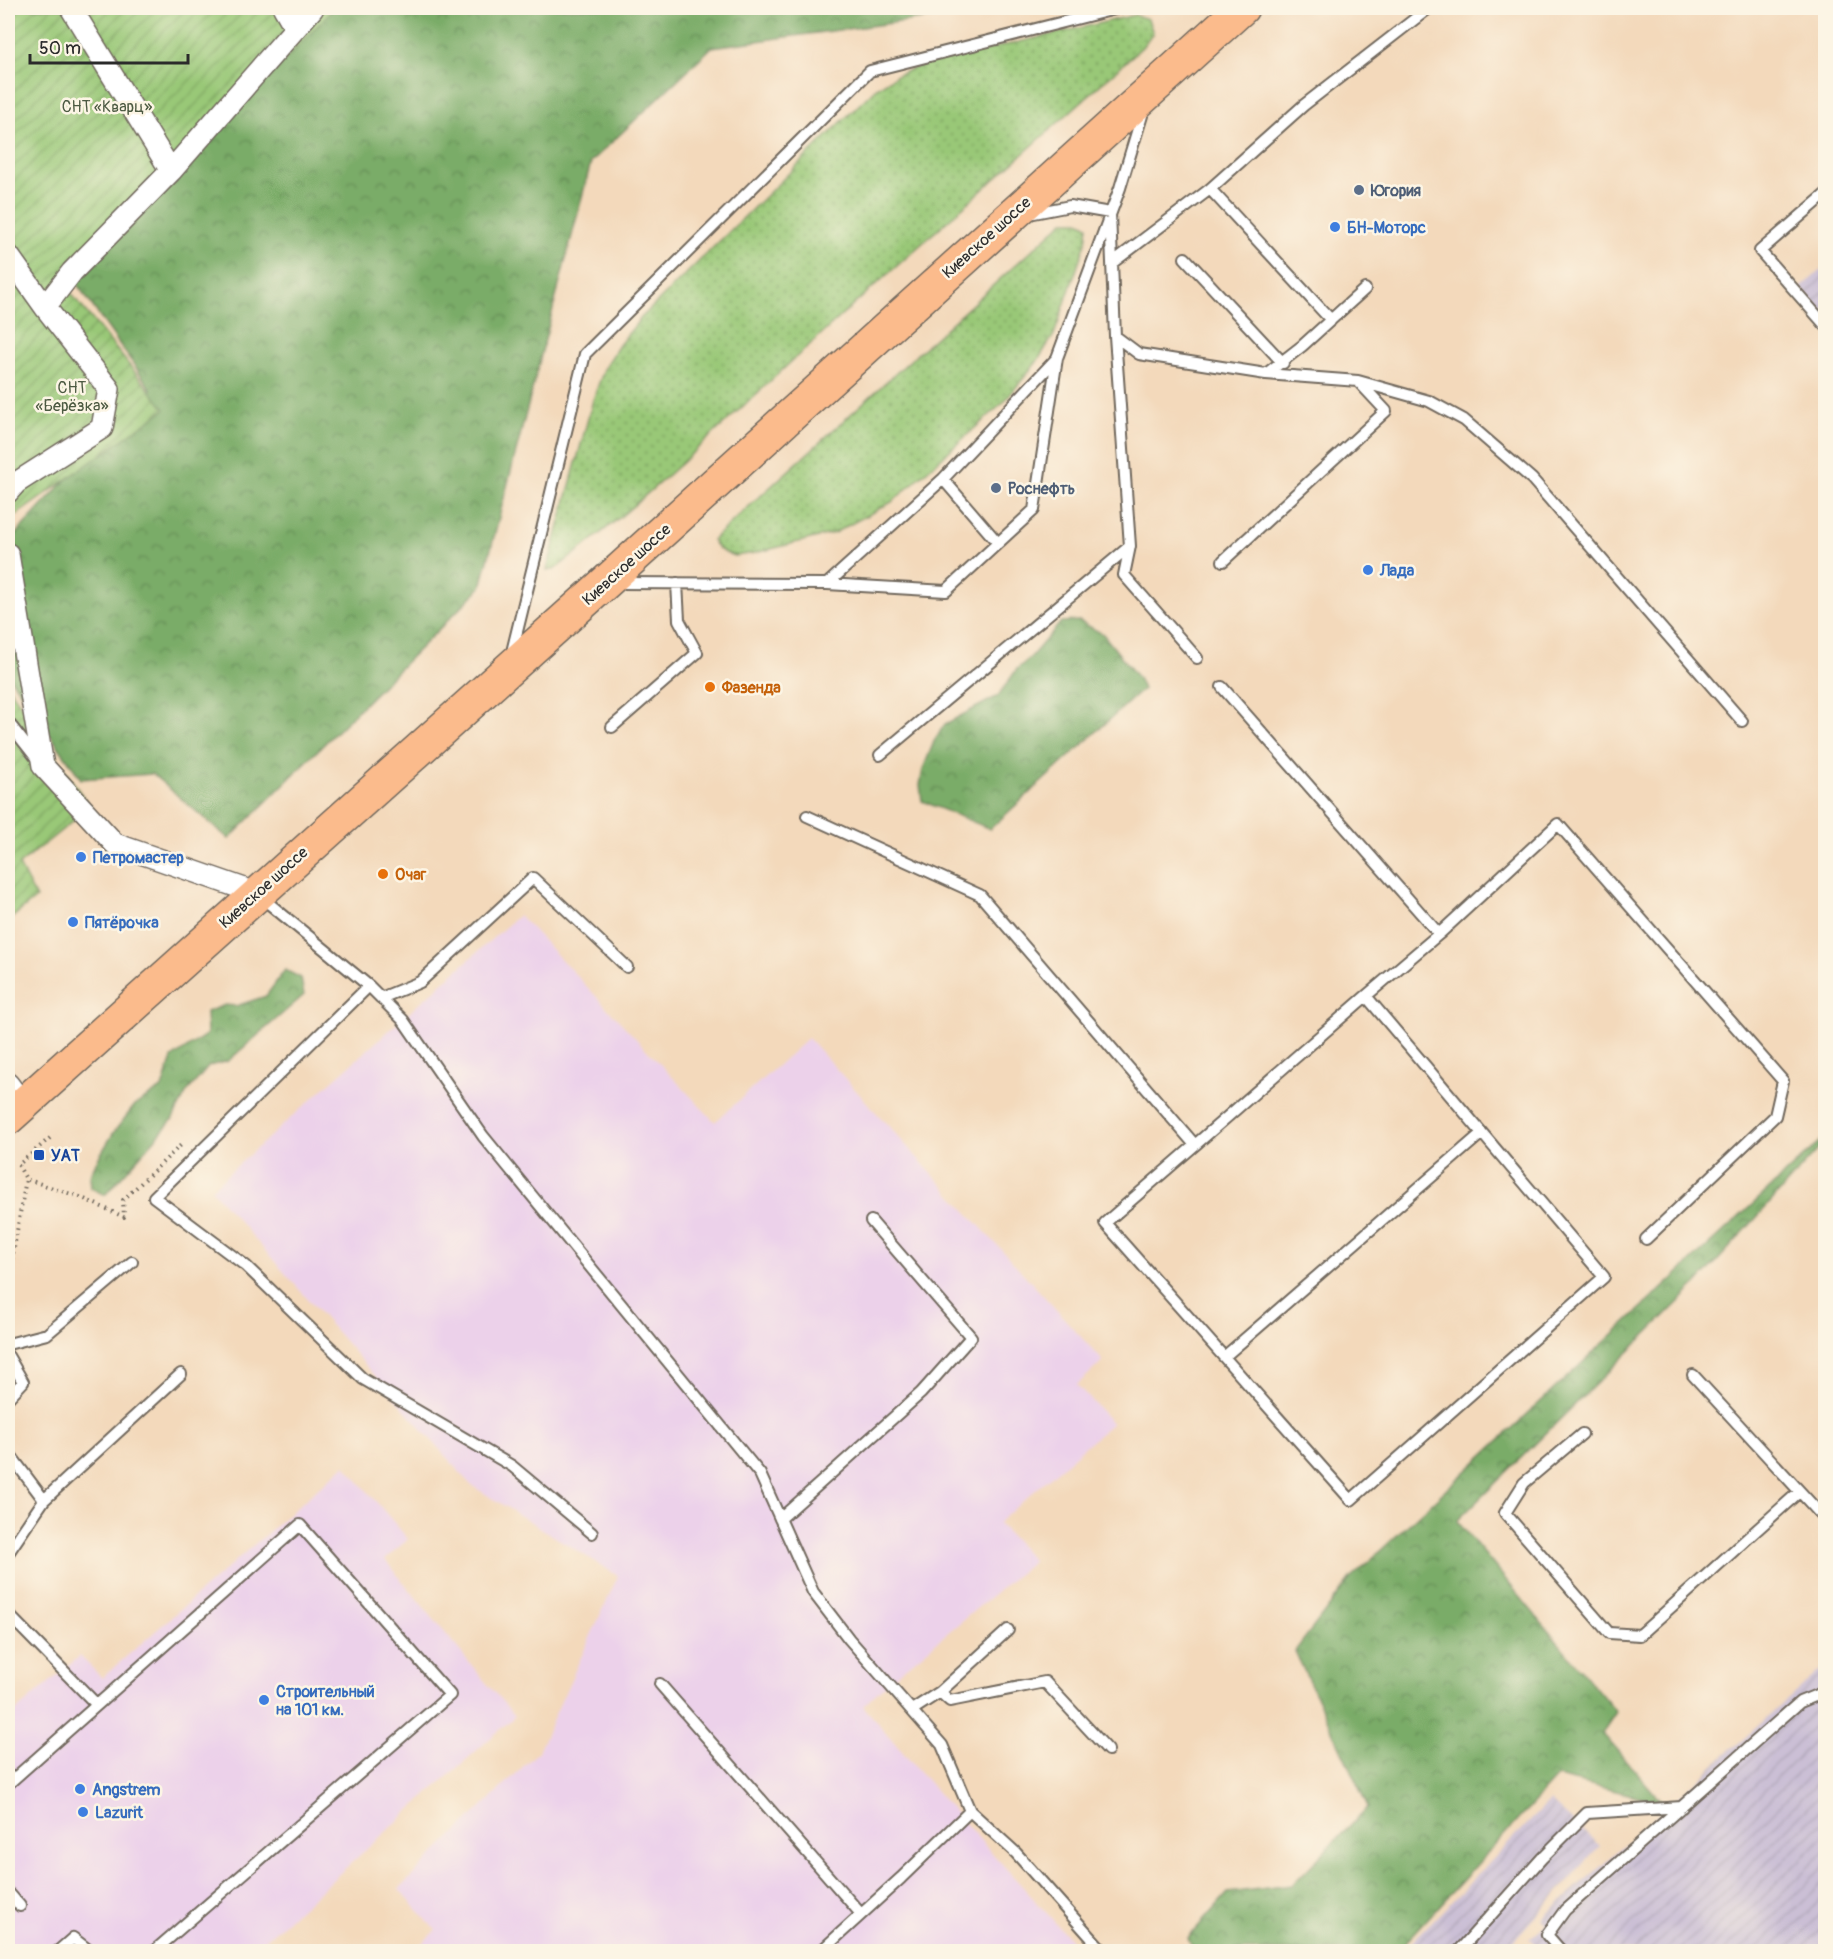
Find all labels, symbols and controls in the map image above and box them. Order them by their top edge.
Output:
scale bar [30,27,188,65]
text: 50 m [39,37,81,60]
park label: СНТ «Кварц» [62,97,152,117]
place label: Югория [1370,181,1421,201]
marker: Югория [1352,183,1366,197]
street label: Киевское шоссе [938,193,1035,283]
place label: БН-Моторс [1347,218,1426,238]
marker: БН-Моторс [1328,220,1342,234]
park label: СНТ «Берёзка» [35,378,109,416]
place label: Роснефть [1008,479,1075,499]
marker: Роснефть [989,481,1003,495]
street label: Киевское шоссе [578,520,675,610]
place label: Лада [1379,561,1415,581]
marker: Лада [1361,563,1375,577]
place label: Фазенда [721,678,781,698]
marker: Фазенда [703,680,717,694]
street label: Киевское шоссе [215,843,312,933]
place label: Петромастер [93,848,184,868]
marker: Петромастер [74,850,88,864]
place label: Очаг [395,865,427,885]
marker: Очаг [376,867,390,881]
place label: Пятёрочка [85,913,159,933]
marker: Пятёрочка [66,915,80,929]
place label: УАТ [51,1146,80,1166]
marker: УАТ [32,1148,46,1162]
place label: Строительный на 101 км. [276,1682,375,1720]
marker: Строительный на 101 км. [257,1693,271,1707]
place label: Angstrem [92,1780,160,1800]
marker: Angstrem [73,1782,87,1796]
place label: Lazurit [95,1803,143,1823]
marker: Lazurit [76,1805,90,1819]

